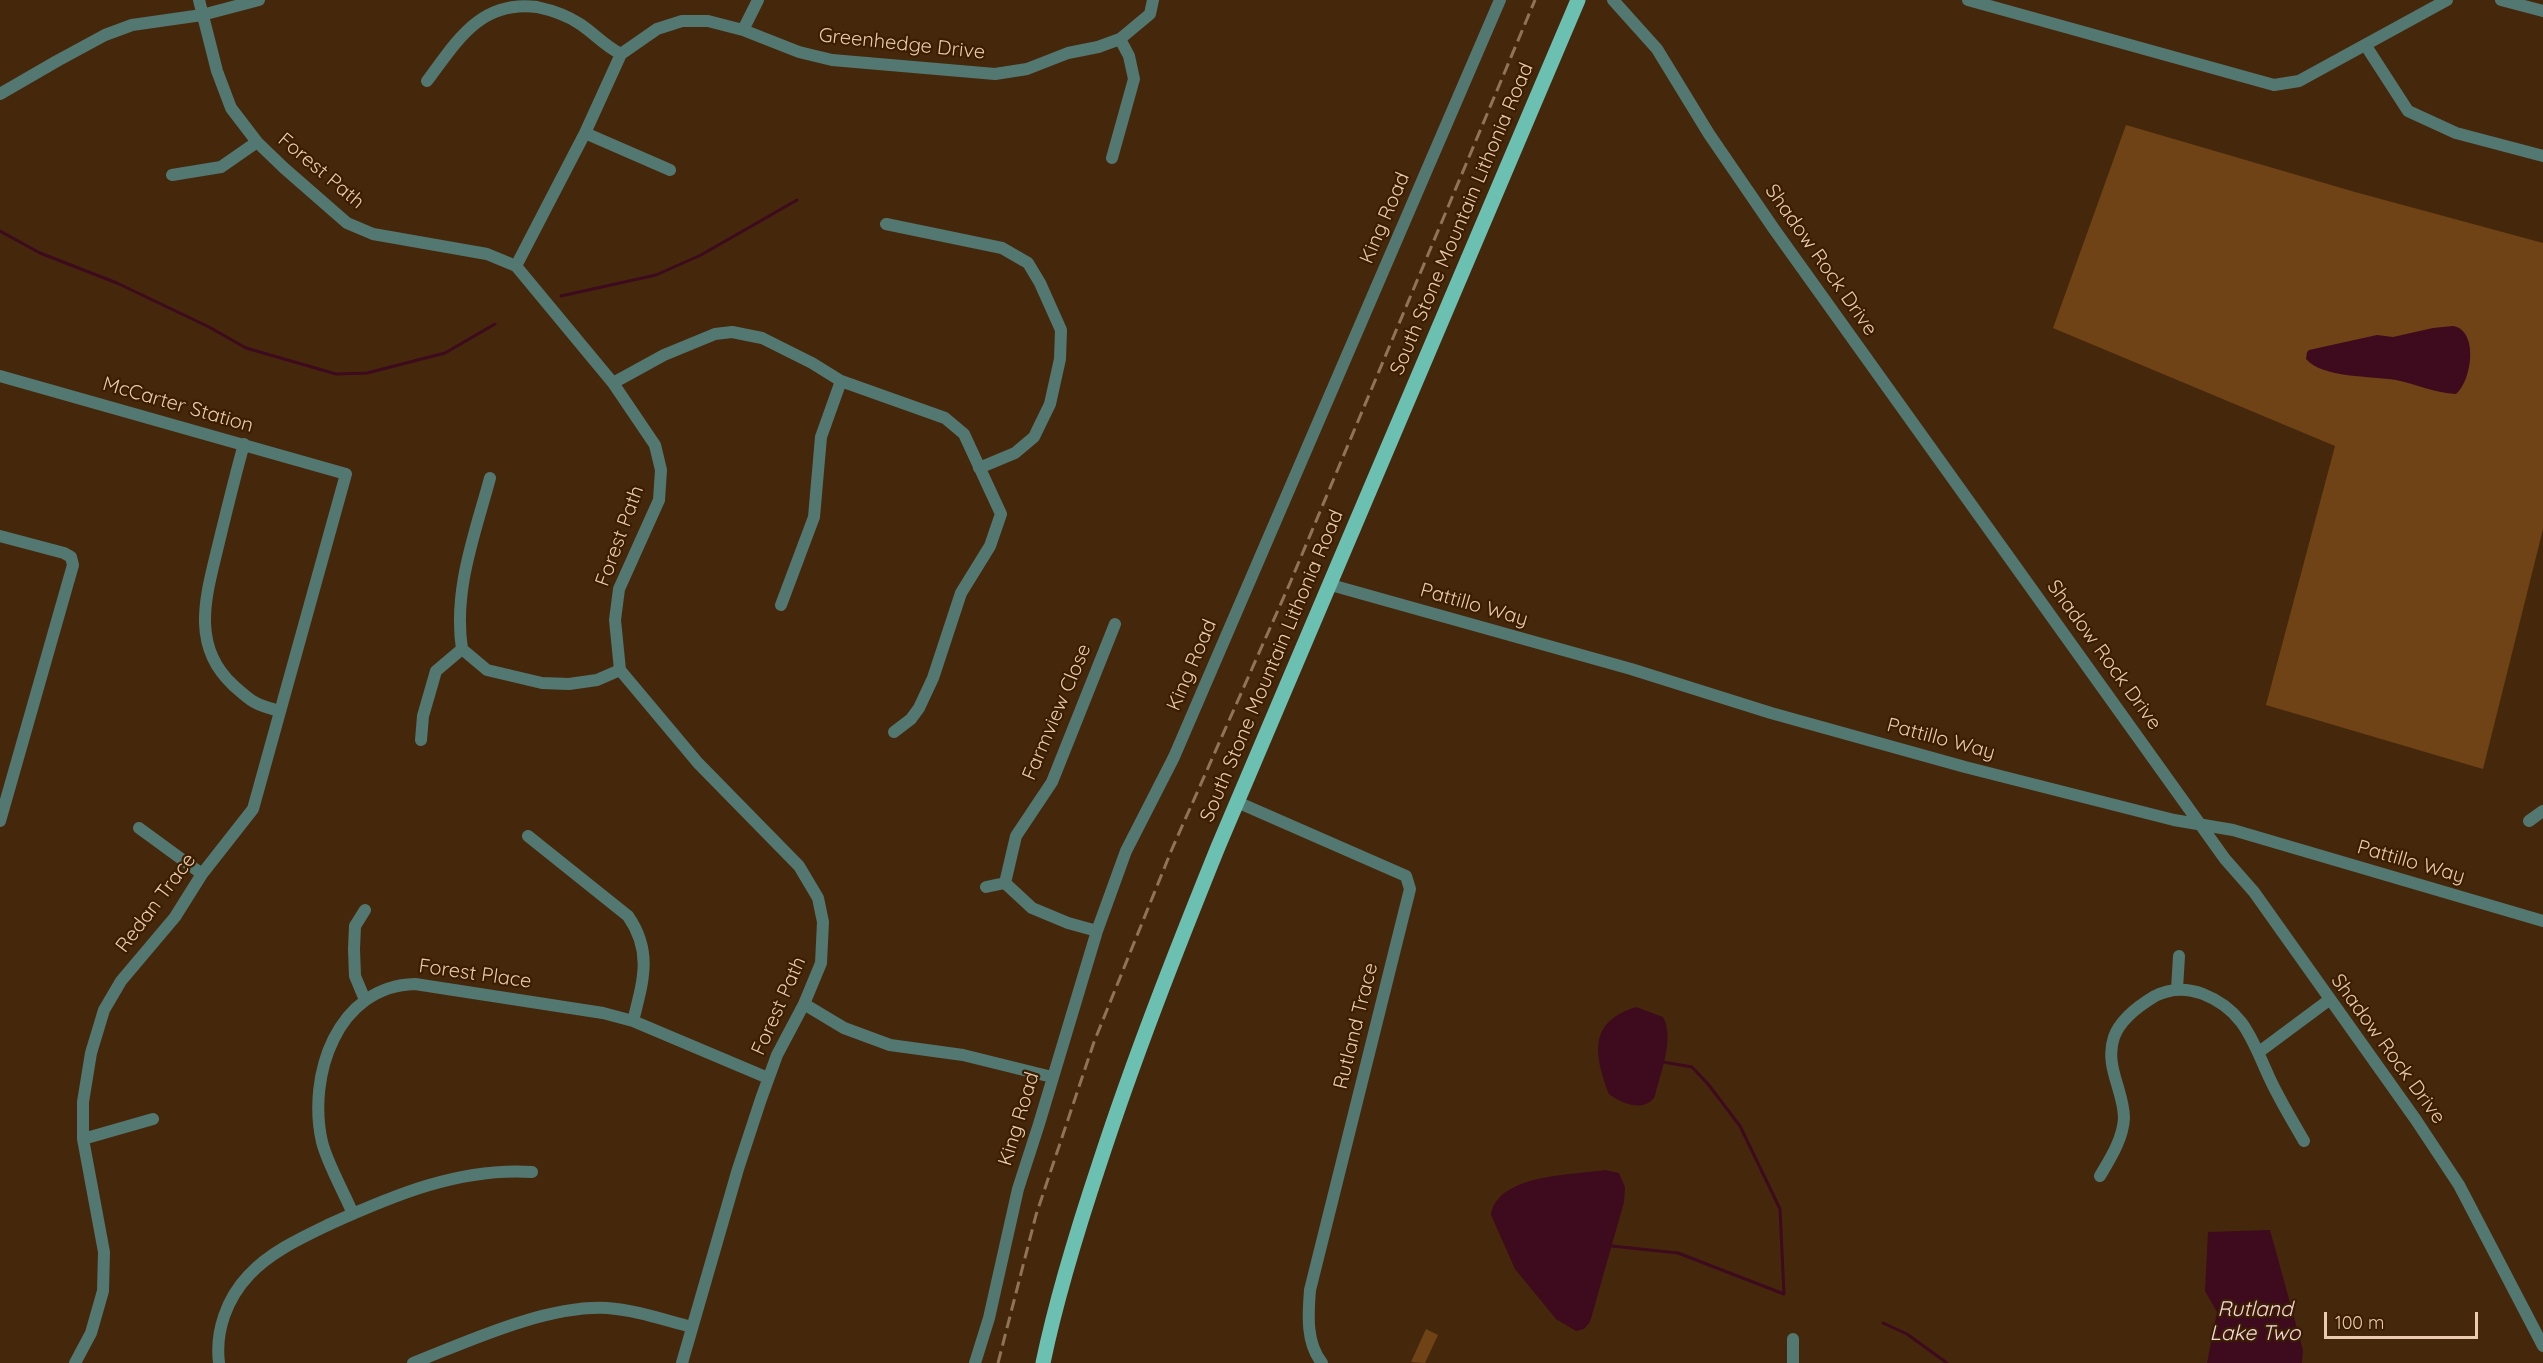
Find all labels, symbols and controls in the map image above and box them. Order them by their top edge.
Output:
street label: Greenhedge Drive [818,23,986,65]
street label: South Stone Mountain Lithonia Road [1385,59,1539,379]
street label: Forest Path [273,128,369,214]
street label: King Road [1355,169,1415,267]
street label: Shadow Rock Drive [1760,180,1882,340]
street label: McCarter Station [100,372,256,438]
street label: Forest Path [591,482,649,590]
street label: South Stone Mountain Lithonia Road [1195,506,1349,826]
street label: Shadow Rock Drive [2042,575,2166,735]
street label: Pattillo Way [1417,578,1531,632]
street label: King Road [1162,616,1222,714]
street label: Farmview Close [1017,640,1097,784]
street label: Pattillo Way [1884,713,1998,765]
street label: Pattillo Way [2354,835,2468,889]
street label: Redan Trace [111,849,201,957]
street label: Forest Path [747,953,811,1059]
street label: Forest Place [417,954,533,994]
street label: Rutland Trace [1329,960,1383,1092]
street label: Shadow Rock Drive [2326,969,2450,1129]
street label: King Road [993,1069,1045,1169]
water label: Rutland Lake Two [2210,1297,2300,1347]
scale bar [2327,1300,2482,1338]
text: 100 m [2335,1311,2384,1334]

